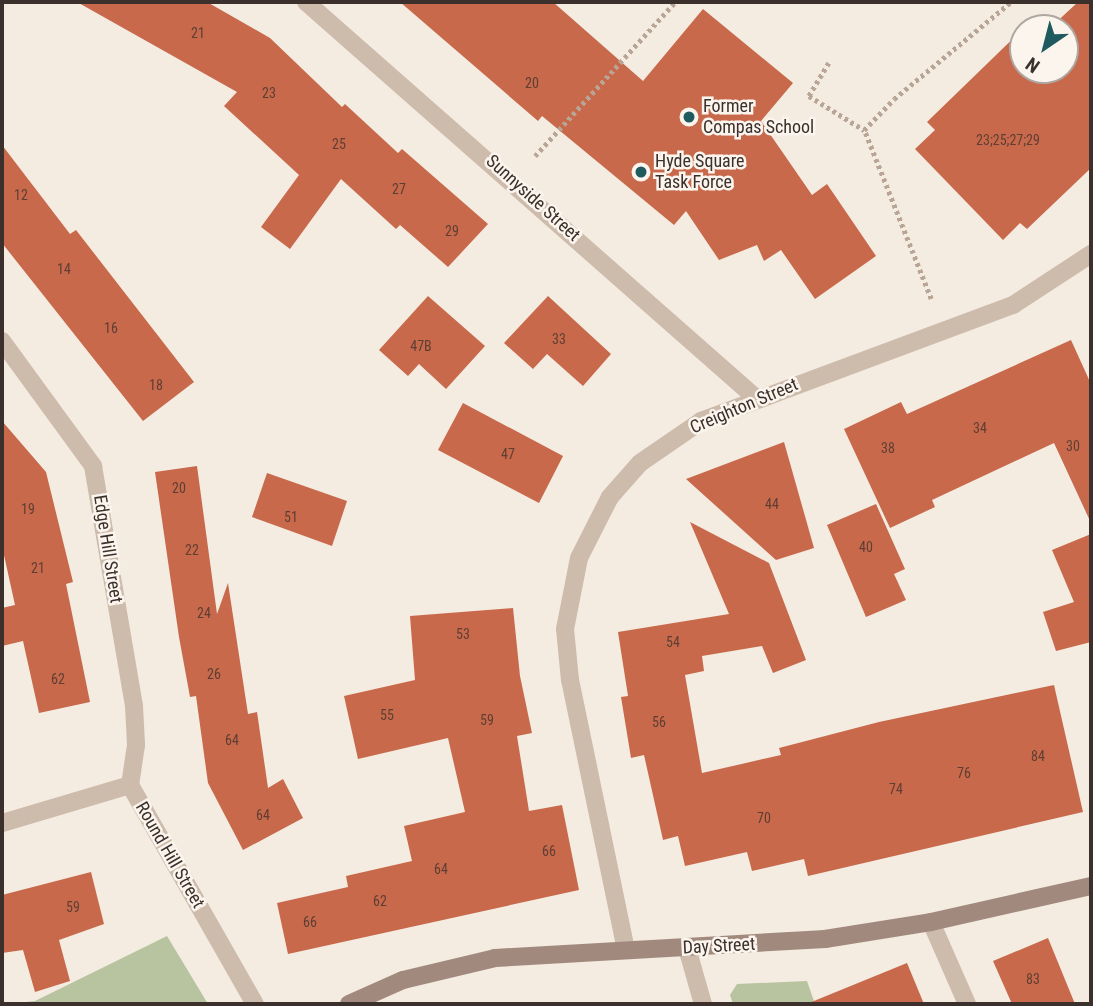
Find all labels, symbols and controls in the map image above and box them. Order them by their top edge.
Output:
north arrow [1009,14,1079,84]
house number: 21 [191,25,205,41]
text: N [1021,52,1044,78]
house number: 20 [525,75,539,91]
house number: 23 [262,85,276,101]
place label: Former Compas School [703,96,814,138]
marker: Former Compas School [681,109,697,125]
house number: 23;25;27;29 [976,132,1040,148]
house number: 25 [332,136,346,152]
street label: Sunnyside Street [482,150,584,246]
place label: Hyde Square Task Force [655,151,744,194]
marker: Hyde Square Task Force [633,164,649,180]
house number: 27 [392,181,406,197]
house number: 12 [14,187,28,203]
house number: 29 [445,223,459,239]
house number: 14 [57,261,71,277]
house number: 16 [104,320,118,336]
house number: 33 [552,331,566,347]
house number: 47B [410,338,432,354]
street label: Creighton Street [687,374,801,438]
house number: 18 [149,377,163,393]
house number: 34 [973,420,987,436]
house number: 30 [1066,438,1080,454]
house number: 38 [881,440,895,456]
house number: 47 [501,446,515,462]
house number: 20 [172,480,186,496]
street label: Edge Hill Street [89,493,127,605]
house number: 44 [765,496,779,512]
house number: 19 [21,501,35,517]
house number: 51 [284,509,298,525]
house number: 40 [859,539,873,555]
house number: 22 [185,542,199,558]
house number: 21 [31,560,45,576]
house number: 24 [197,605,211,621]
house number: 53 [456,626,470,642]
house number: 54 [666,634,680,650]
house number: 26 [207,666,221,682]
house number: 62 [51,671,65,687]
house number: 55 [380,707,394,723]
house number: 59 [480,712,494,728]
house number: 56 [652,714,666,730]
house number: 64 [225,732,239,748]
house number: 84 [1031,748,1045,764]
house number: 76 [957,765,971,781]
house number: 74 [889,781,903,797]
street label: Round Hill Street [131,798,209,912]
house number: 64 [256,807,270,823]
house number: 70 [757,810,771,826]
house number: 66 [542,843,556,859]
house number: 64 [434,861,448,877]
house number: 62 [373,893,387,909]
house number: 59 [66,899,80,915]
house number: 66 [303,914,317,930]
street label: Day Street [682,933,756,959]
house number: 83 [1026,971,1040,987]

